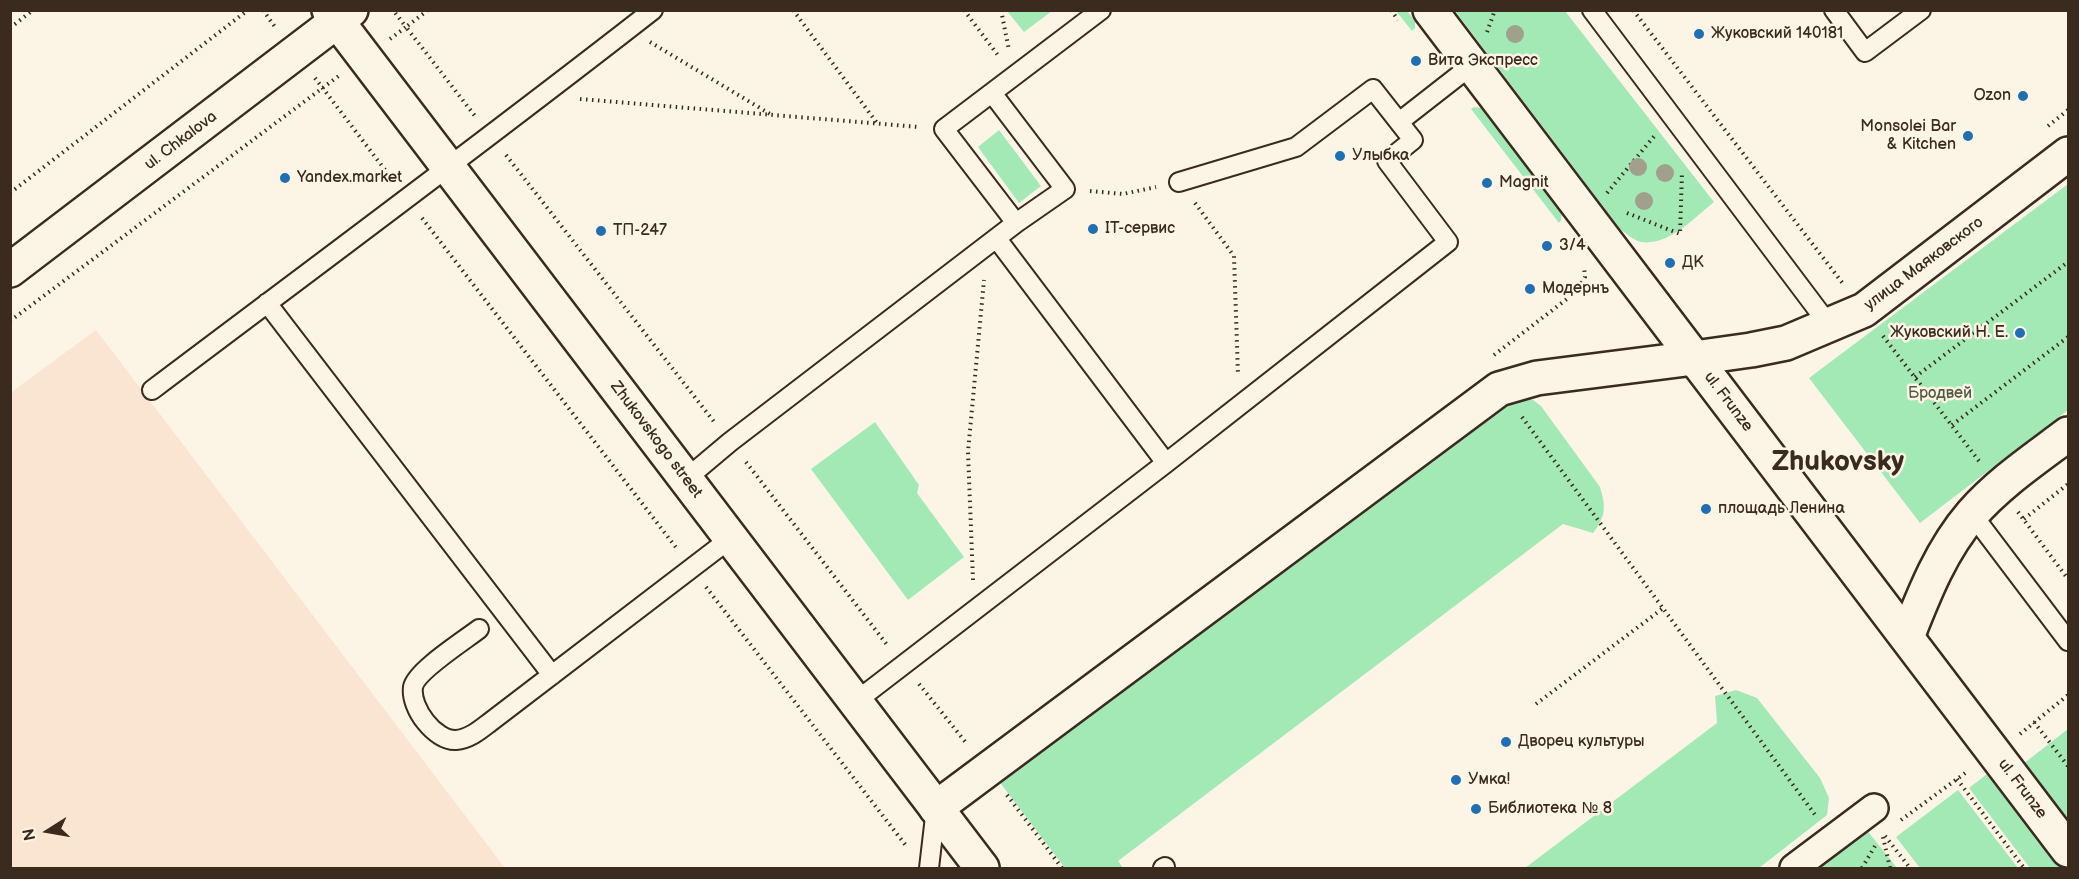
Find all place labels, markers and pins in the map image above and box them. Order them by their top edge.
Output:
place label: Жуковский 140181 [1711,24,1843,44]
marker: Жуковский 140181 [1692,27,1706,41]
place label: Вита Экспресс [1428,51,1538,71]
marker: Вита Экспресс [1409,54,1423,68]
place label: Ozon [1973,86,2011,106]
marker: Ozon [2016,89,2030,103]
place label: Monsolei Bar & Kitchen [1860,117,1956,155]
marker: Monsolei Bar & Kitchen [1961,129,1975,143]
place label: Улыбка [1352,146,1410,166]
marker: Улыбка [1333,149,1347,163]
place label: Yandex.market [297,168,402,188]
marker: Yandex.market [278,171,292,185]
place label: Magnit [1499,173,1549,193]
marker: Magnit [1480,176,1494,190]
place label: IT-сервис [1105,219,1175,239]
place label: ТП-247 [613,221,667,241]
marker: IT-сервис [1086,222,1100,236]
marker: ТП-247 [594,224,608,238]
place label: 3/4 [1559,236,1586,256]
marker: 3/4 [1540,239,1554,253]
place label: ДК [1682,253,1704,273]
marker: ДК [1663,256,1677,270]
place label: Модернъ [1542,279,1609,299]
marker: Модернъ [1523,282,1537,296]
place label: Жуковский Н. Е. [1890,323,2008,343]
marker: Жуковский Н. Е. [2013,326,2027,340]
place label: площадь Ленина [1718,499,1845,519]
marker: площадь Ленина [1699,502,1713,516]
place label: Дворец культуры [1518,732,1645,752]
marker: Дворец культуры [1499,735,1513,749]
place label: Умка! [1468,770,1510,790]
marker: Умка! [1449,773,1463,787]
place label: Библиотека № 8 [1488,799,1612,819]
marker: Библиотека № 8 [1469,802,1483,816]

